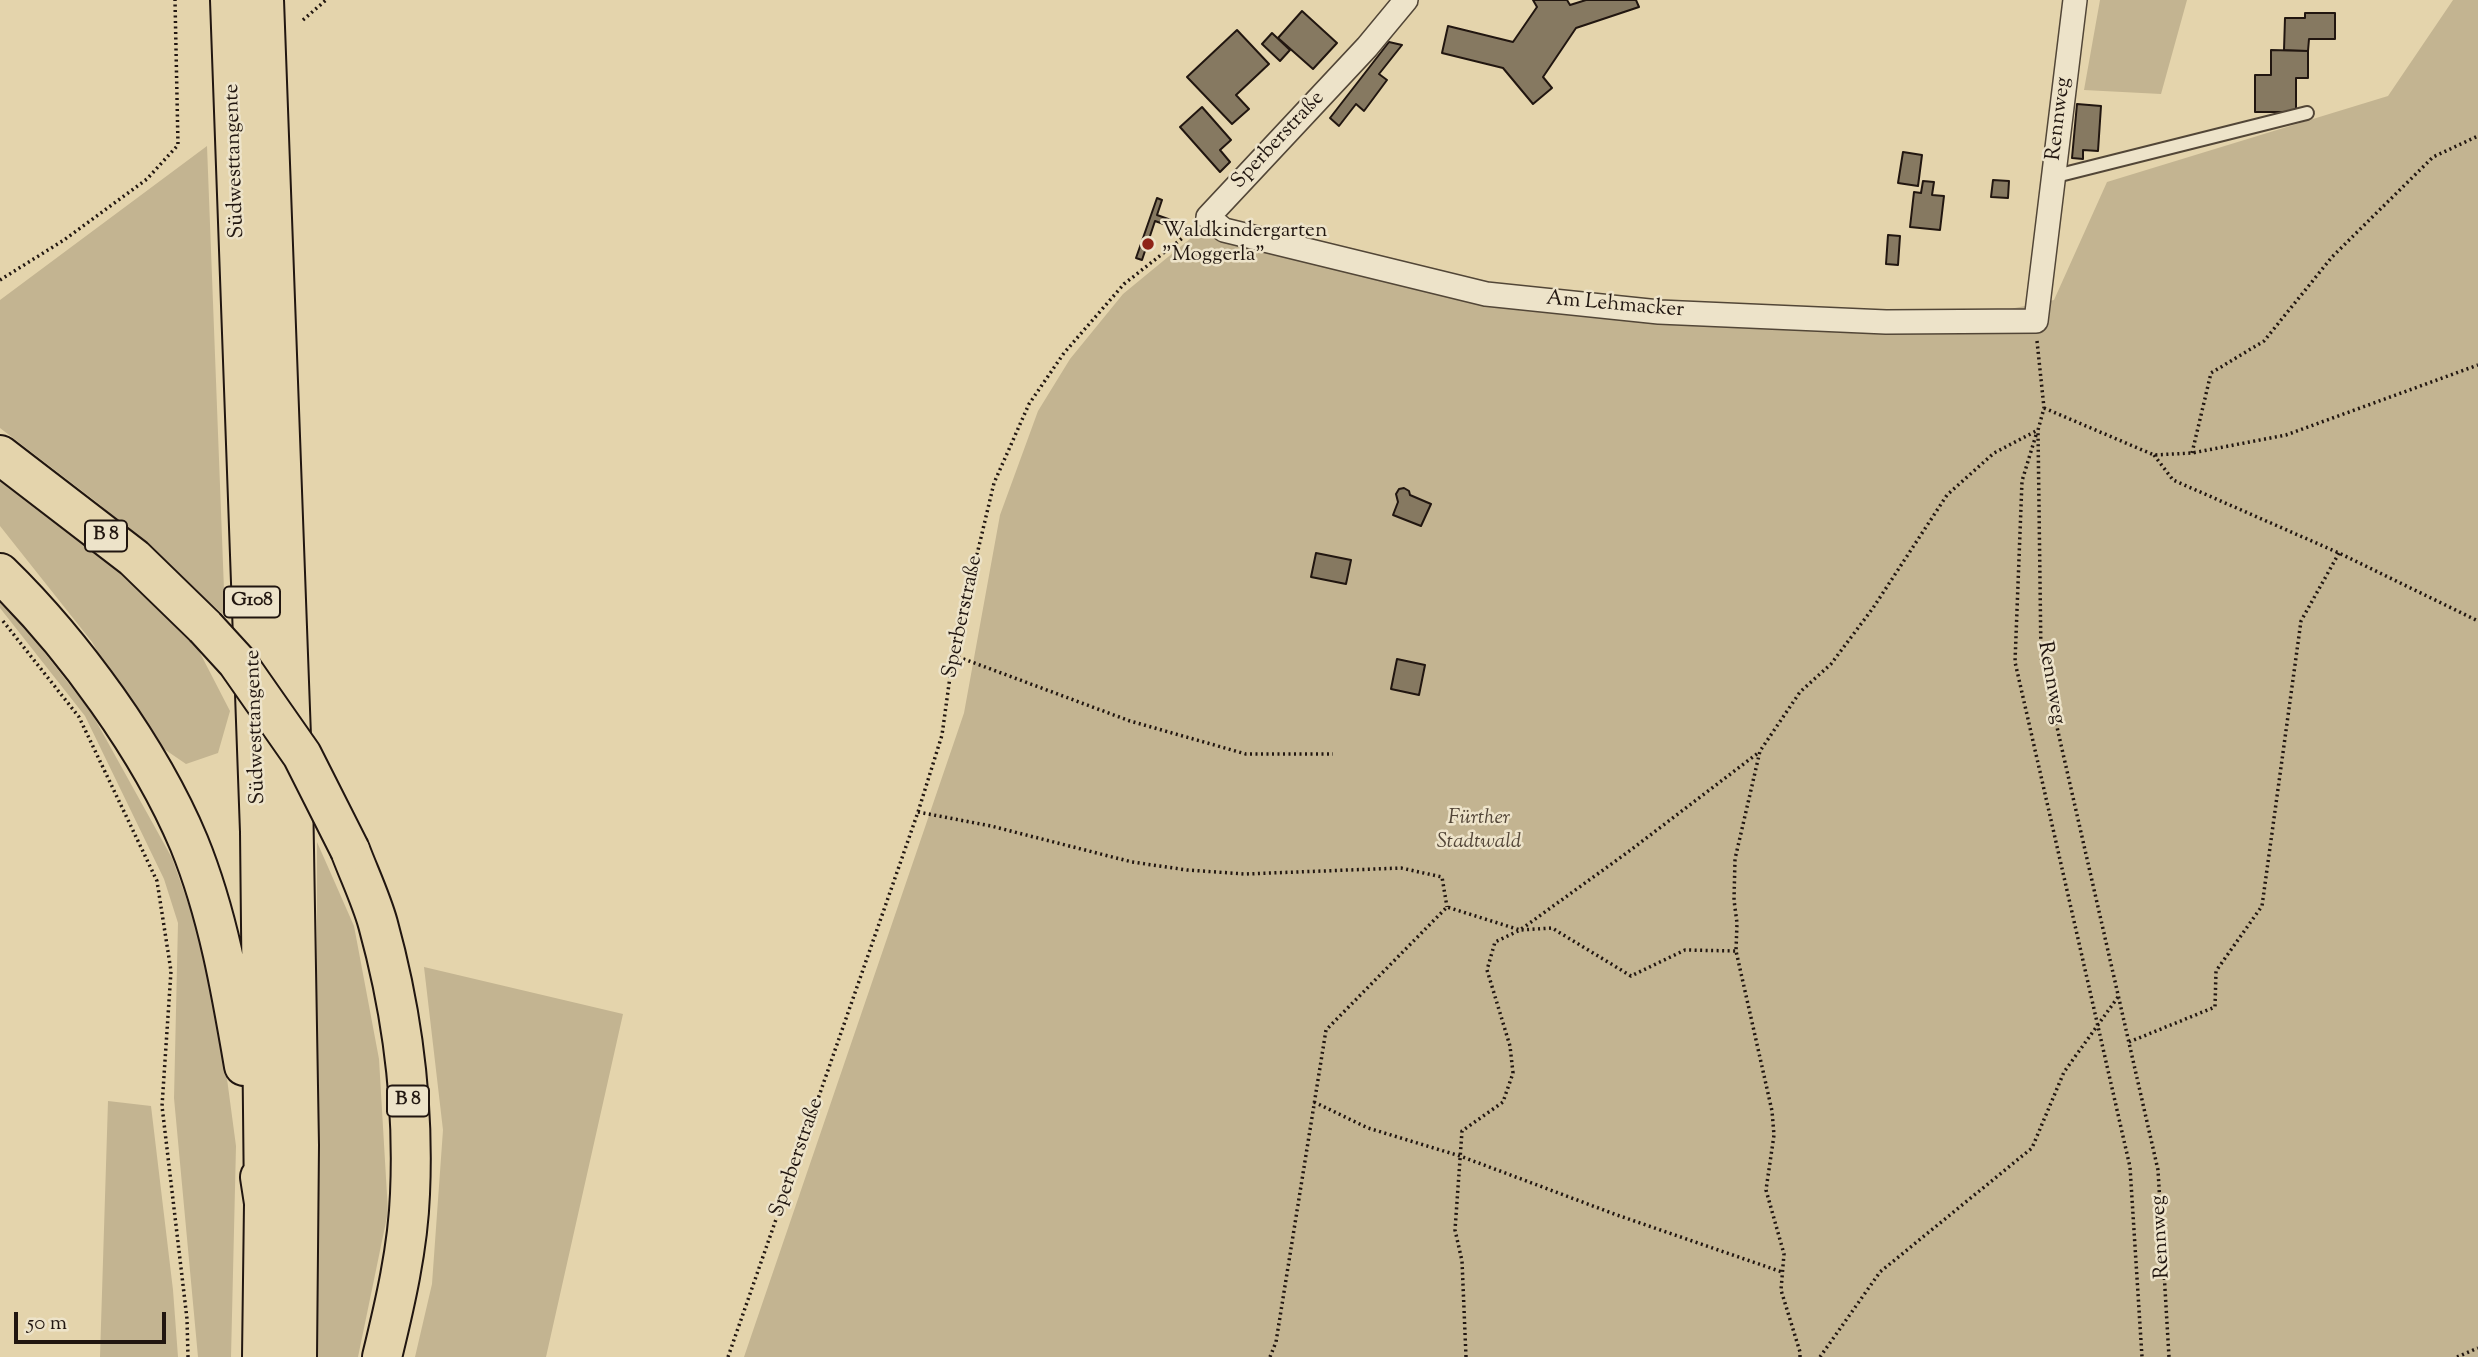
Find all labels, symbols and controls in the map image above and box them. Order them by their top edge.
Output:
street label: Rennweg [2042,76,2078,162]
street label: Südwesttangente [221,83,251,239]
street label: Sperberstraße [1227,87,1331,195]
place label: Waldkindergarten "Moggerla" [1162,219,1327,269]
marker: Waldkindergarten "Moggerla" [1140,236,1156,252]
street label: Am Lehmacker [1545,287,1685,325]
road number: B 8 [85,520,127,552]
street label: Sperberstraße [939,553,989,681]
road number: G108 [224,586,280,618]
street label: Rennweg [2030,640,2070,726]
street label: Südwesttangente [242,649,272,805]
park label: Fürther Stadtwald [1437,806,1521,856]
road number: B 8 [387,1086,429,1116]
street label: Sperberstraße [766,1095,830,1221]
street label: Rennweg [2147,1195,2177,1279]
scale bar [18,1298,170,1342]
text: 50 m [27,1309,67,1339]

